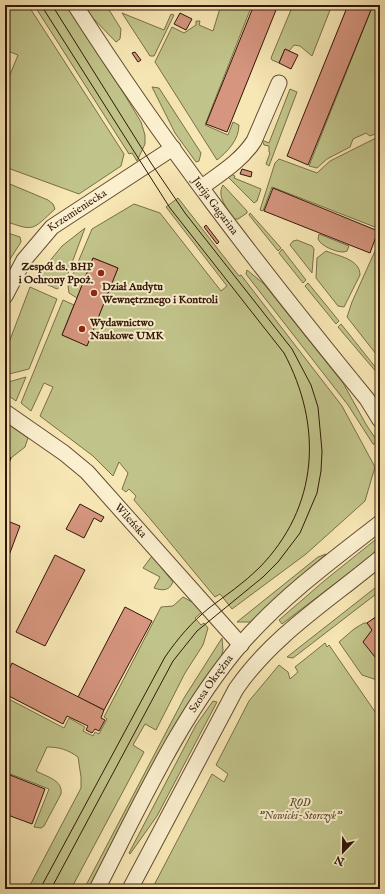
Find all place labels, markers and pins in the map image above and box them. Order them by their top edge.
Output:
place label: Zespół ds. BHP i Ochrony Ppoż. [19,260,94,287]
marker: Zespół ds. BHP i Ochrony Ppoż. [96,268,106,278]
place label: Dział Audytu Wewnętrznego i Kontroli [101,280,218,307]
marker: Dział Audytu Wewnętrznego i Kontroli [89,288,99,298]
place label: Wydawnictwo Naukowe UMK [89,316,165,343]
marker: Wydawnictwo Naukowe UMK [77,324,87,334]

